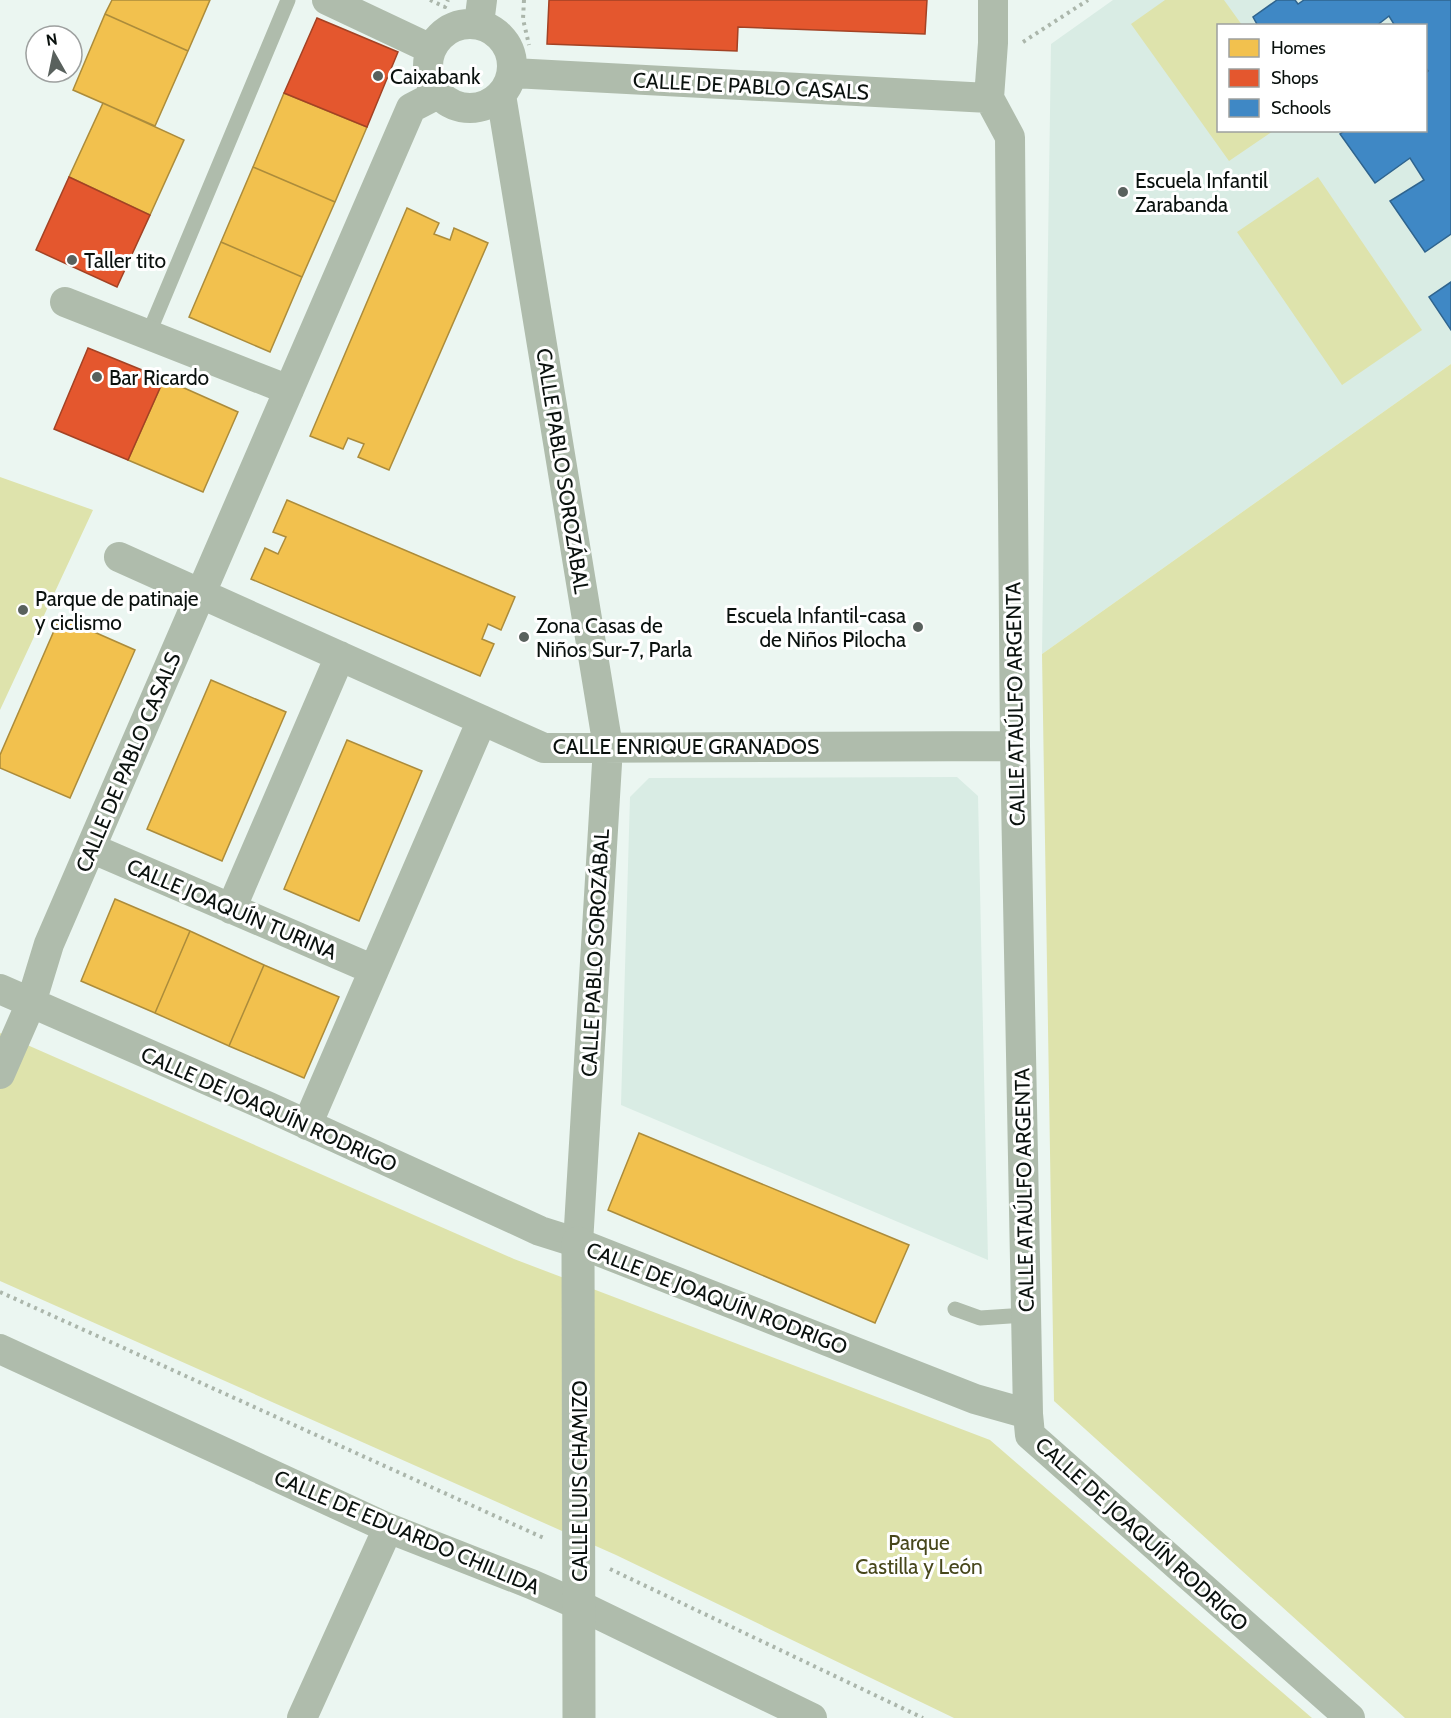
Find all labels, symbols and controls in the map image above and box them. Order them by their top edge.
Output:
north arrow [24,24,84,84]
legend [1217,24,1427,132]
text: N [45,29,59,50]
text: Homes [1271,37,1326,59]
place label: Caixabank [390,64,481,89]
street label: CALLE DE PABLO CASALS [632,67,870,105]
text: Shops [1271,67,1319,89]
marker: Caixabank [371,69,385,83]
text: Schools [1271,97,1331,119]
place label: Escuela Infantil Zarabanda [1135,168,1268,217]
marker: Escuela Infantil Zarabanda [1116,185,1130,199]
place label: Taller tito [84,248,166,273]
marker: Taller tito [65,253,79,267]
street label: CALLE PABLO SOROZÁBAL [531,346,595,596]
place label: Bar Ricardo [109,365,209,390]
marker: Bar Ricardo [90,370,104,384]
street label: CALLE ATAÚLFO ARGENTA [1000,582,1030,826]
place label: Parque de patinaje y ciclismo [35,586,199,635]
marker: Parque de patinaje y ciclismo [16,603,30,617]
place label: Escuela Infantil-casa de Niños Pilocha [726,603,906,652]
place label: Zona Casas de Niños Sur-7, Parla [536,613,692,662]
marker: Escuela Infantil-casa de Niños Pilocha [911,620,925,634]
marker: Zona Casas de Niños Sur-7, Parla [517,630,531,644]
street label: CALLE DE PABLO CASALS [70,648,186,876]
street label: CALLE ENRIQUE GRANADOS [553,734,819,759]
street label: CALLE PABLO SOROZÁBAL [576,828,614,1078]
street label: CALLE JOAQUÍN TURINA [123,853,341,965]
street label: CALLE DE JOAQUÍN RODRIGO [137,1041,401,1177]
street label: CALLE ATAÚLFO ARGENTA [1009,1068,1039,1312]
street label: CALLE DE JOAQUÍN RODRIGO [583,1237,851,1359]
street label: CALLE LUIS CHAMIZO [567,1380,592,1582]
street label: CALLE DE JOAQUÍN RODRIGO [1031,1432,1253,1636]
street label: CALLE DE EDUARDO CHILLIDA [271,1465,544,1599]
park label: Parque Castilla y León [855,1530,983,1579]

